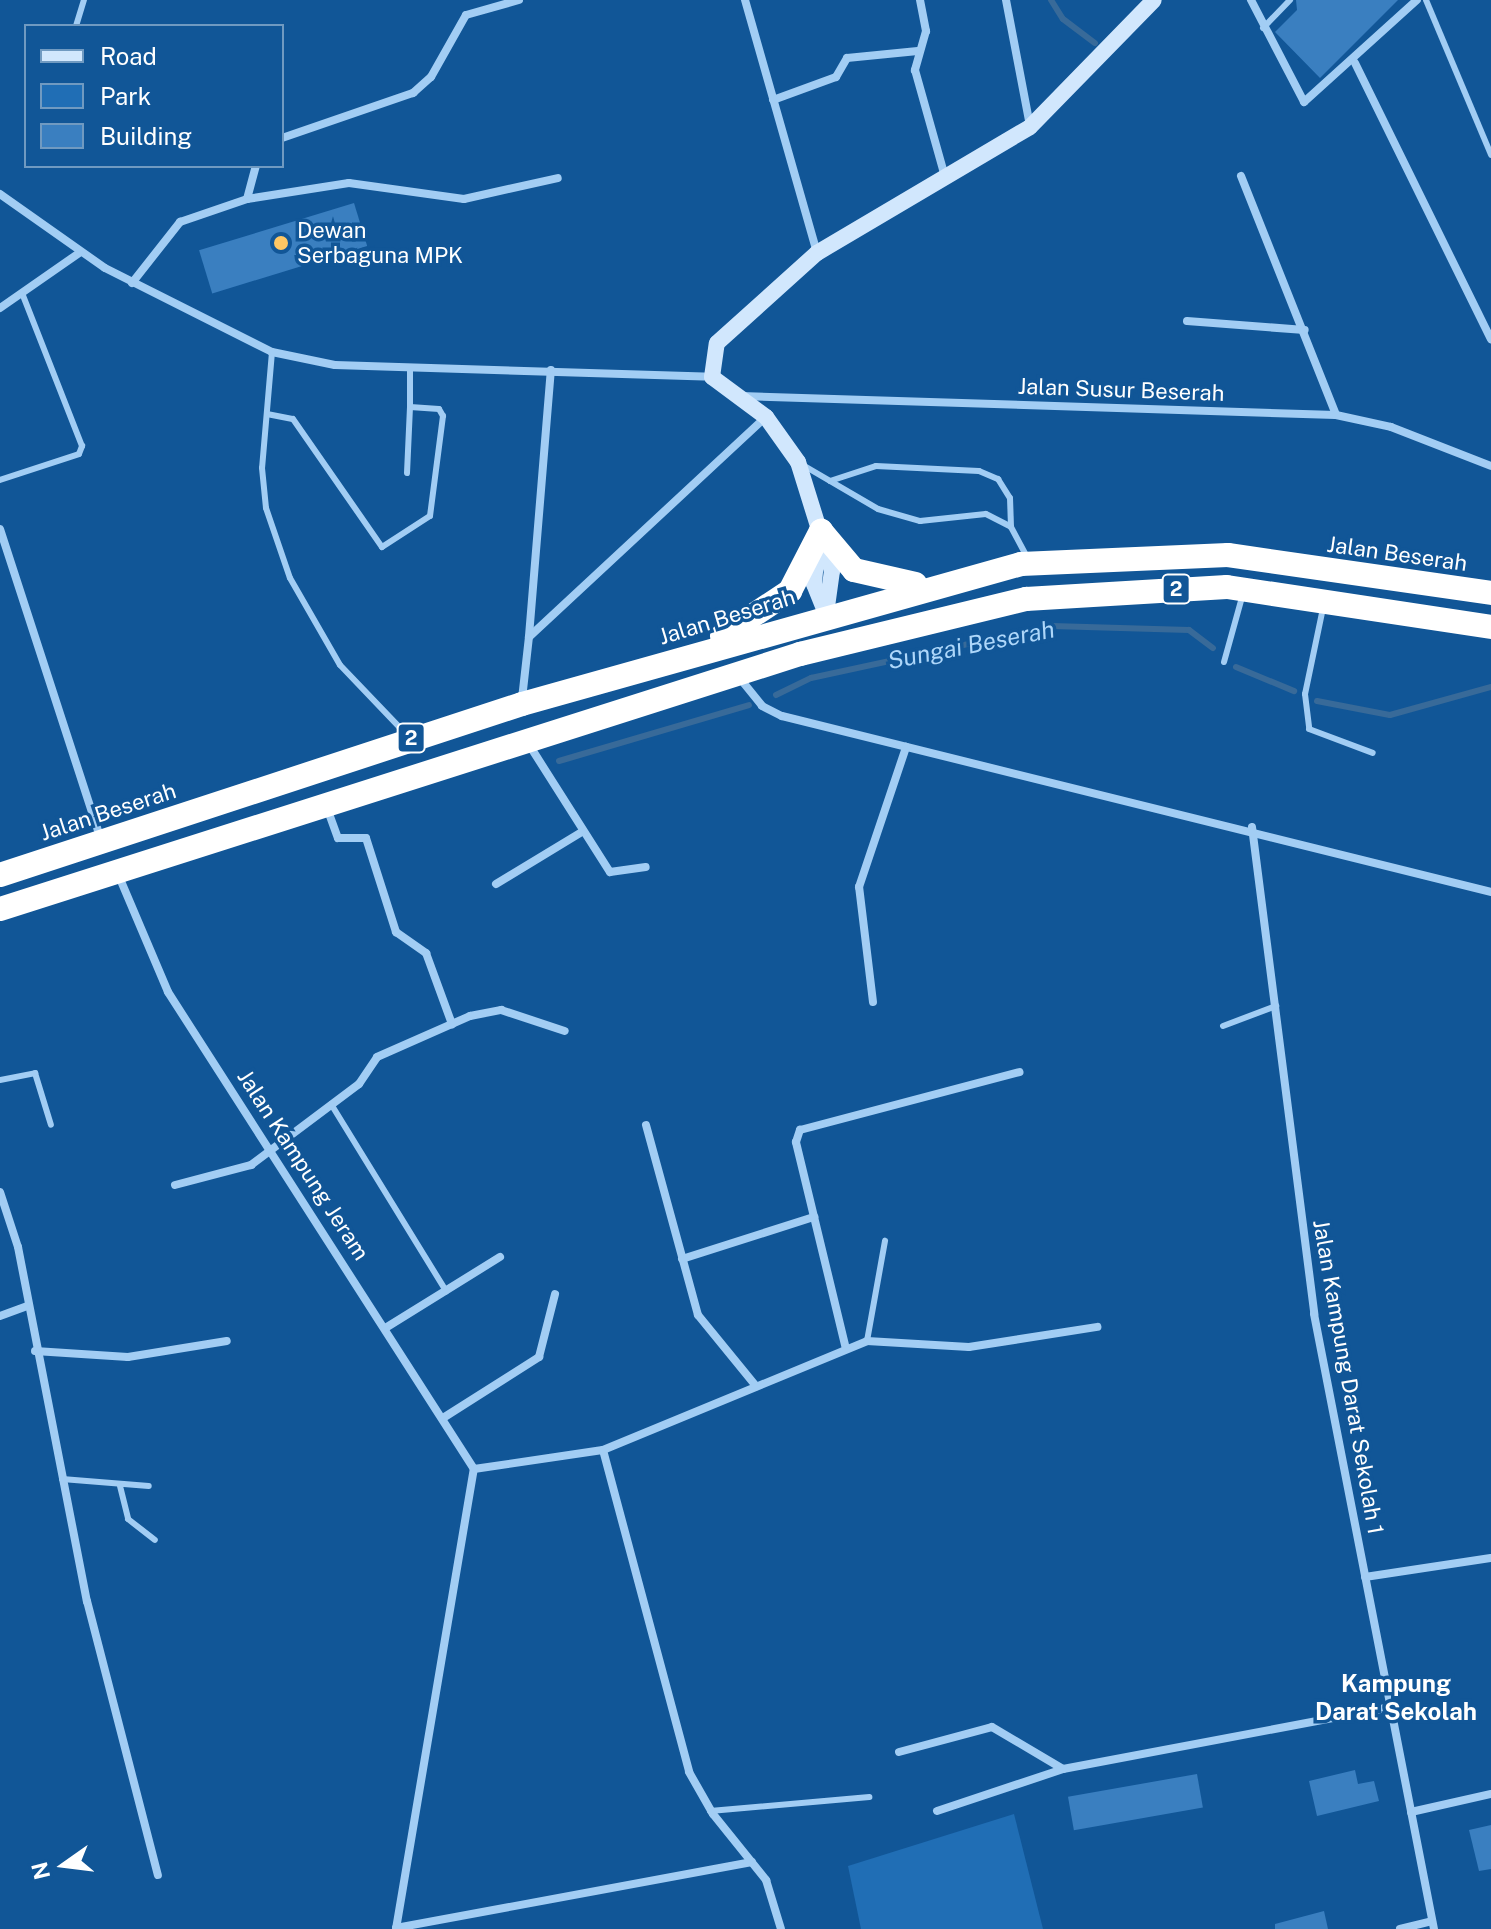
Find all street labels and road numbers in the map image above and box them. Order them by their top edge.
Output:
street label: Jalan Susur Beserah [1017,373,1225,407]
street label: Jalan Beserah [1325,531,1469,577]
road number: 2 [1160,573,1192,605]
street label: Jalan Beserah [656,584,798,650]
road number: 2 [395,722,427,754]
street label: Jalan Beserah [37,778,179,846]
street label: Jalan Kampung Jeram [232,1065,374,1265]
street label: Jalan Kampung Darat Sekolah 1 [1307,1217,1389,1537]

